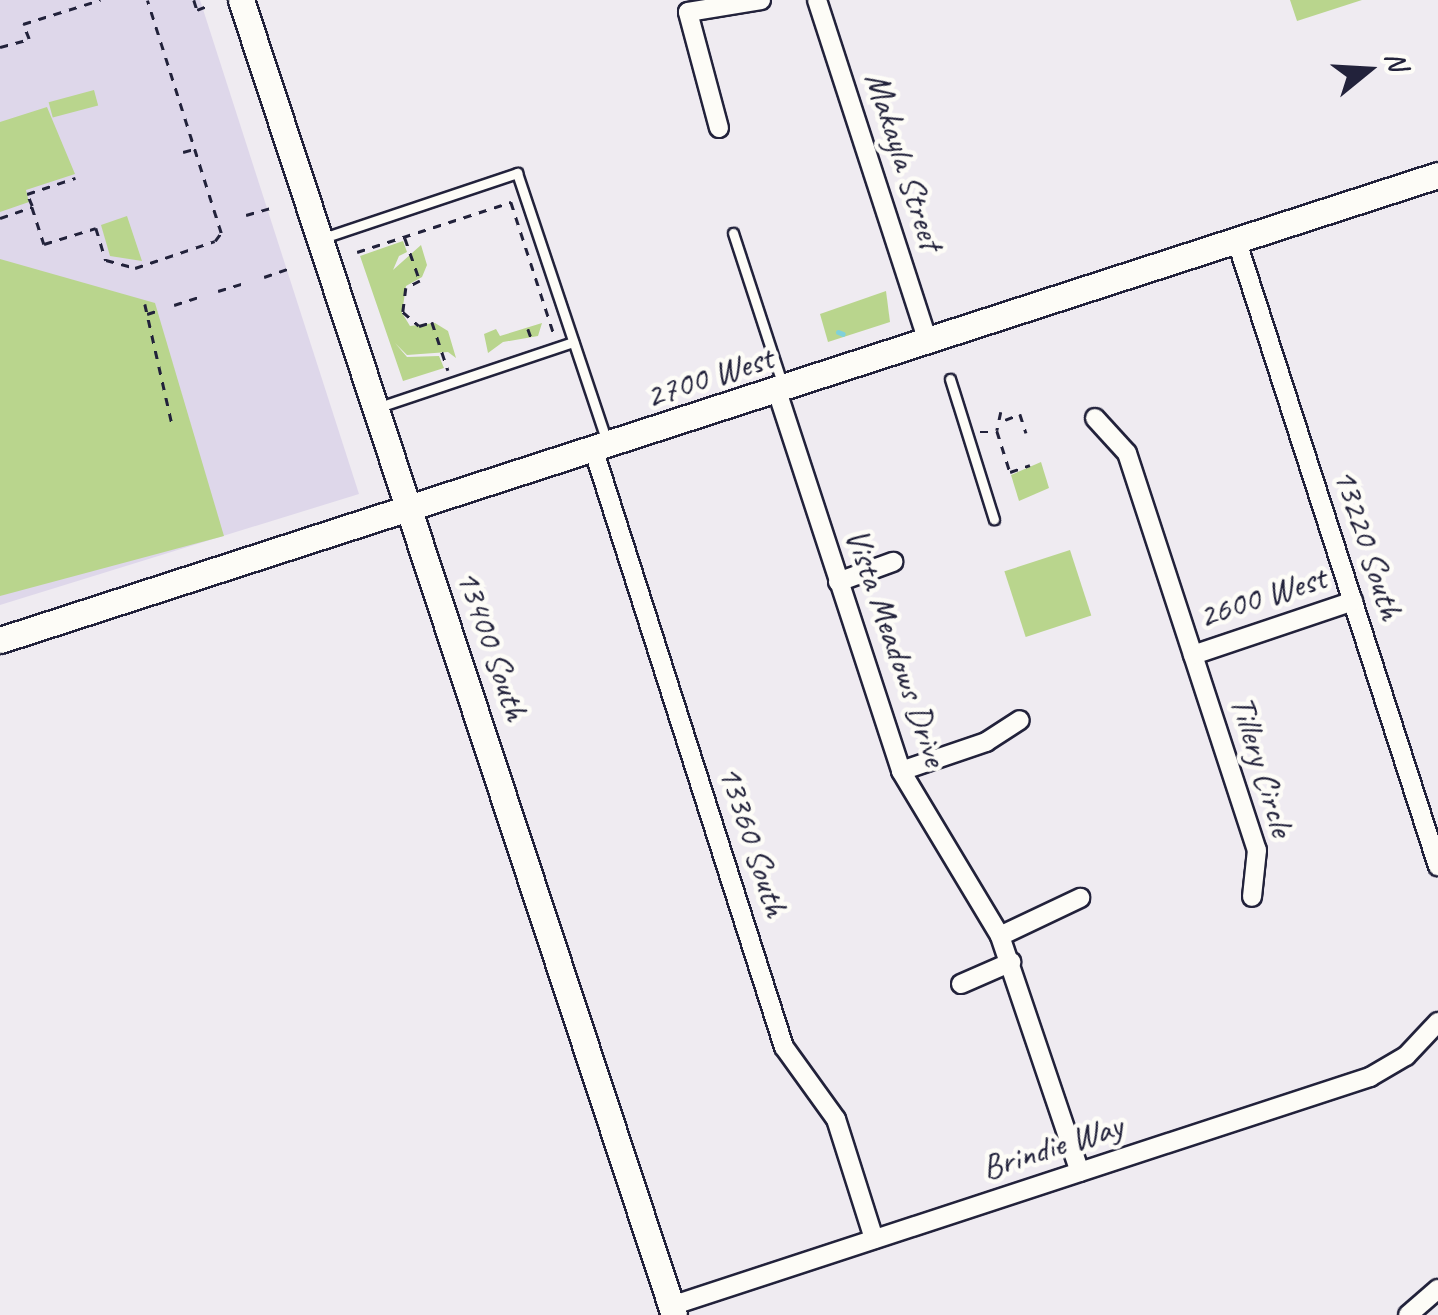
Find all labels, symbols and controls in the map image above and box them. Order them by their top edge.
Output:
north arrow [1318,20,1418,120]
text: N [1378,47,1416,74]
street label: Makayla Street [856,67,952,255]
street label: 2700 West [640,337,778,417]
street label: 13220 South [1324,463,1412,625]
street label: Vista Meadows Drive [836,523,956,771]
street label: 2600 West [1193,557,1331,637]
street label: 13400 South [447,564,537,726]
street label: Tillery Circle [1221,691,1303,841]
street label: 13360 South [709,760,797,922]
street label: Brindie Way [976,1105,1128,1189]

